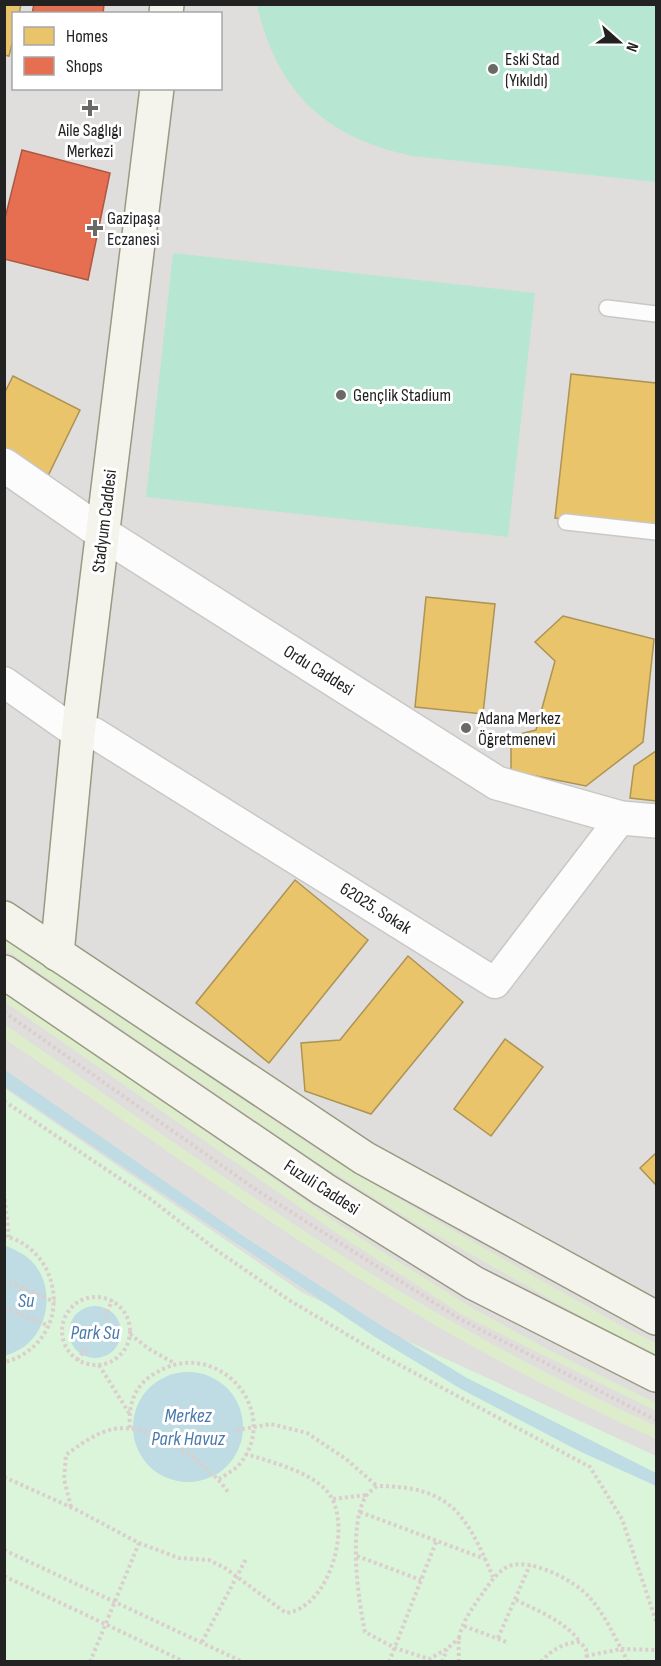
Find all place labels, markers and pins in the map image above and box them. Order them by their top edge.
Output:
place label: Eski Stad (Yıkıldı) [505,49,560,91]
marker: Eski Stad (Yıkıldı) [486,62,500,76]
marker: Aile Saglıgı Merkezi [81,99,99,117]
place label: Aile Saglıgı Merkezi [57,120,122,162]
place label: Gazipaşa Eczanesi [107,208,160,250]
marker: Gazipaşa Eczanesi [88,221,102,235]
place label: Gençlik Stadium [353,385,451,406]
marker: Gençlik Stadium [334,388,348,402]
place label: Adana Merkez Öğretmenevi [477,708,561,750]
marker: Adana Merkez Öğretmenevi [459,721,473,735]

